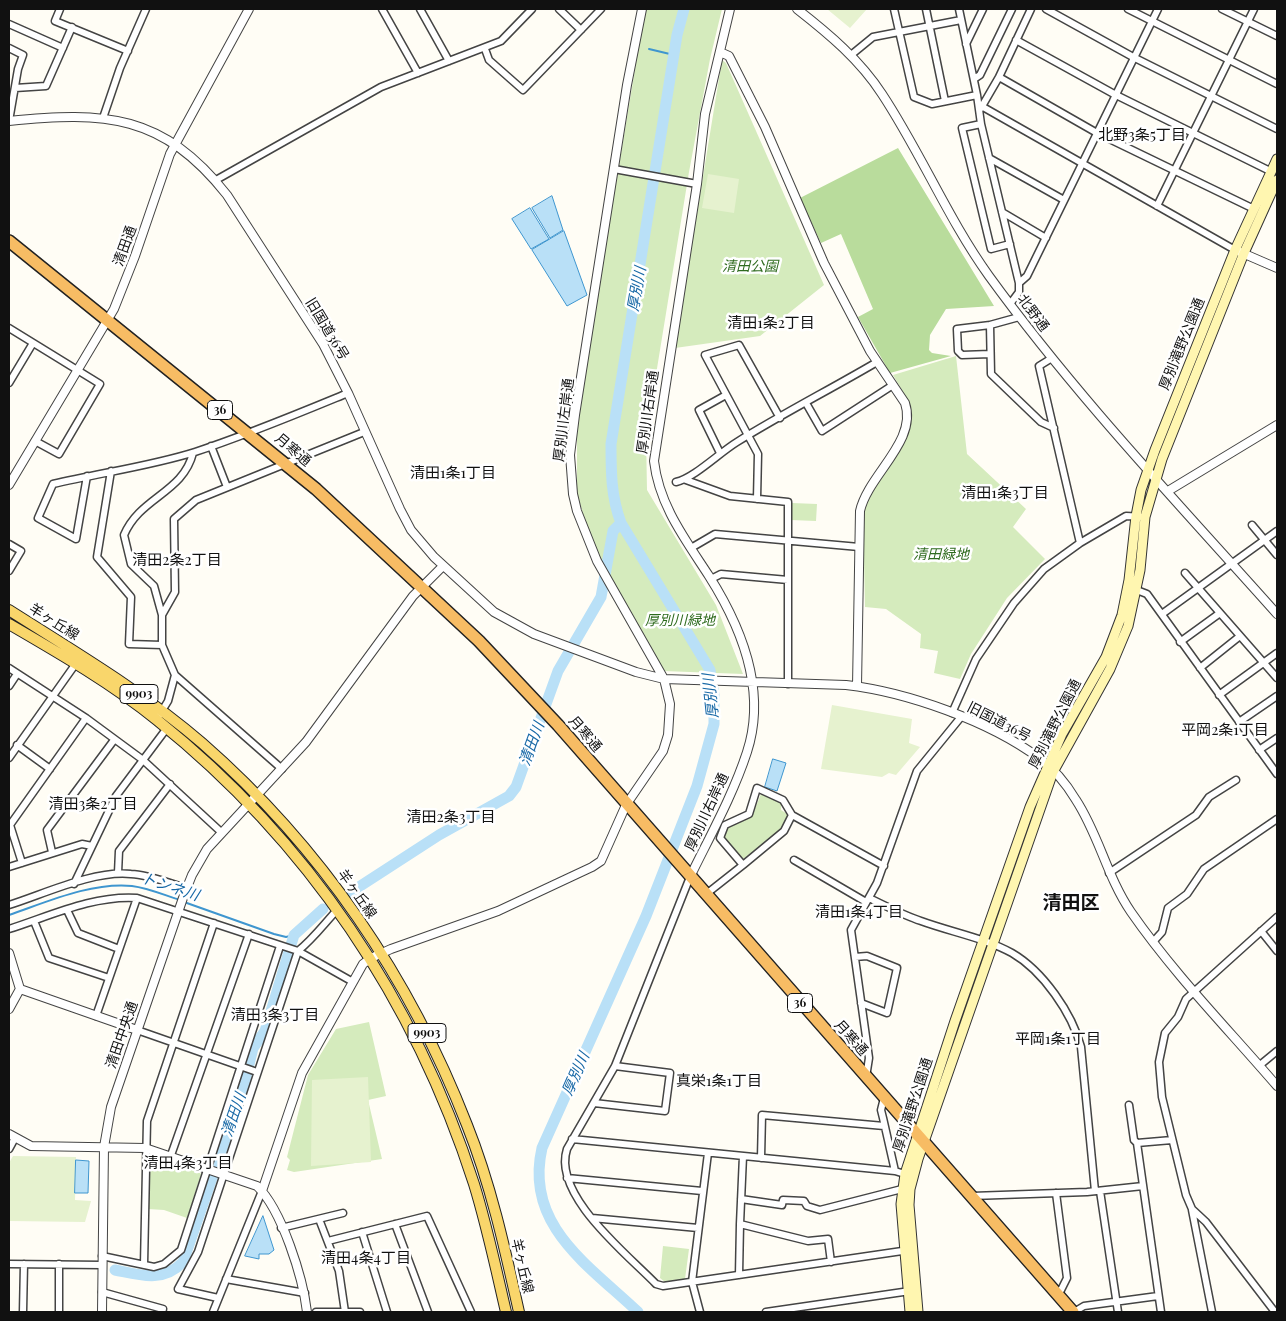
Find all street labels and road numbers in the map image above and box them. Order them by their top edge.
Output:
street label: 清田通 [110,223,140,269]
street label: 北野通 [1014,291,1052,335]
street label: 旧国道36号 [302,295,352,363]
street label: 厚別滝野公園通 [1156,295,1208,393]
street label: 厚別川右岸通 [634,369,662,455]
street label: 厚別川左岸通 [551,377,577,463]
road number: 36 [208,400,232,420]
street label: 月寒通 [272,430,314,470]
street label: 羊ヶ丘線 [26,600,82,644]
street label: 厚別滝野公園通 [1025,677,1085,771]
road number: 9903 [120,684,158,704]
street label: 旧国道36号 [964,699,1034,745]
street label: 月寒通 [565,713,605,755]
street label: 厚別川右岸通 [682,770,732,854]
street label: 羊ヶ丘線 [334,866,380,922]
road number: 36 [788,994,812,1012]
street label: 清田中央通 [103,999,141,1071]
street label: 月寒通 [831,1017,871,1059]
road number: 9903 [408,1024,446,1042]
street label: 厚別滝野公園通 [890,1056,936,1154]
street label: 羊ヶ丘線 [508,1237,536,1295]

